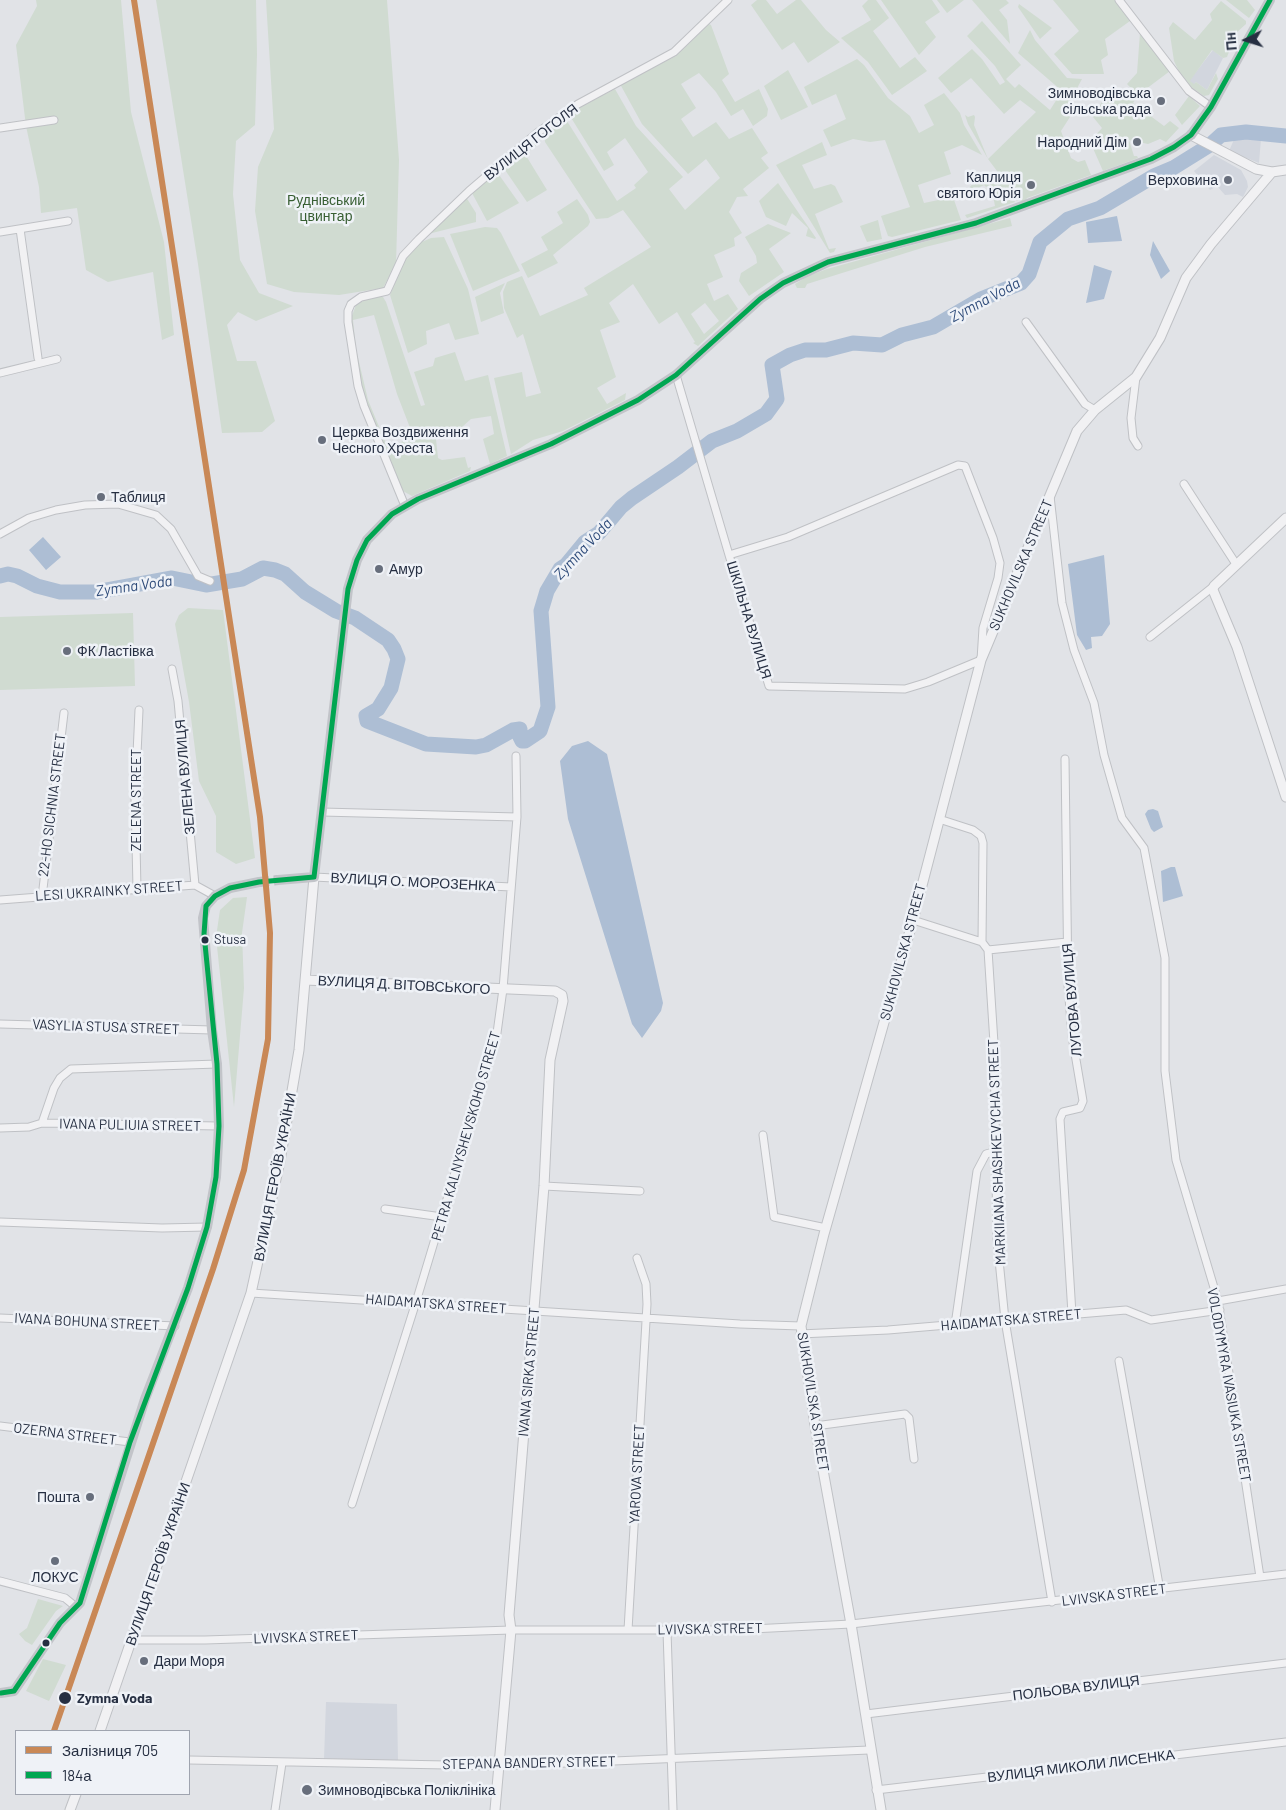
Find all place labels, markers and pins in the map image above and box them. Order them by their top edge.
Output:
place label: Зимноводівська сільська рада [1048,85,1151,118]
marker: Зимноводівська сільська рада [1155,95,1167,107]
place label: Народний Дім [1037,134,1127,150]
marker: Народний Дім [1131,136,1143,148]
place label: Каплиця святого Юрія [937,169,1021,202]
place label: Верховина [1148,172,1218,188]
marker: Верховина [1222,174,1234,186]
marker: Каплиця святого Юрія [1025,179,1037,191]
place label: Церква Воздвиження Чесного Хреста [332,424,469,457]
marker: Церква Воздвиження Чесного Хреста [316,434,328,446]
place label: Таблиця [111,489,166,505]
marker: Таблиця [95,491,107,503]
place label: Амур [389,561,423,577]
marker: Амур [373,563,385,575]
place label: ФК Ластівка [77,643,154,659]
marker: ФК Ластівка [61,645,73,657]
place label: Stusa [214,932,246,948]
marker: Stusa [200,935,210,945]
place label: Пошта [37,1489,80,1505]
marker: Пошта [84,1491,96,1503]
marker: ЛОКУС [49,1555,61,1567]
place label: ЛОКУС [31,1569,79,1585]
unlabelled marker [41,1638,51,1648]
place label: Дари Моря [154,1653,224,1669]
marker: Дари Моря [138,1655,150,1667]
marker: Zymna Voda [57,1690,73,1706]
place label: Zymna Voda [77,1690,152,1706]
place label: Зимноводівська Поліклініка [318,1782,495,1798]
marker: Зимноводівська Поліклініка [300,1783,314,1797]

